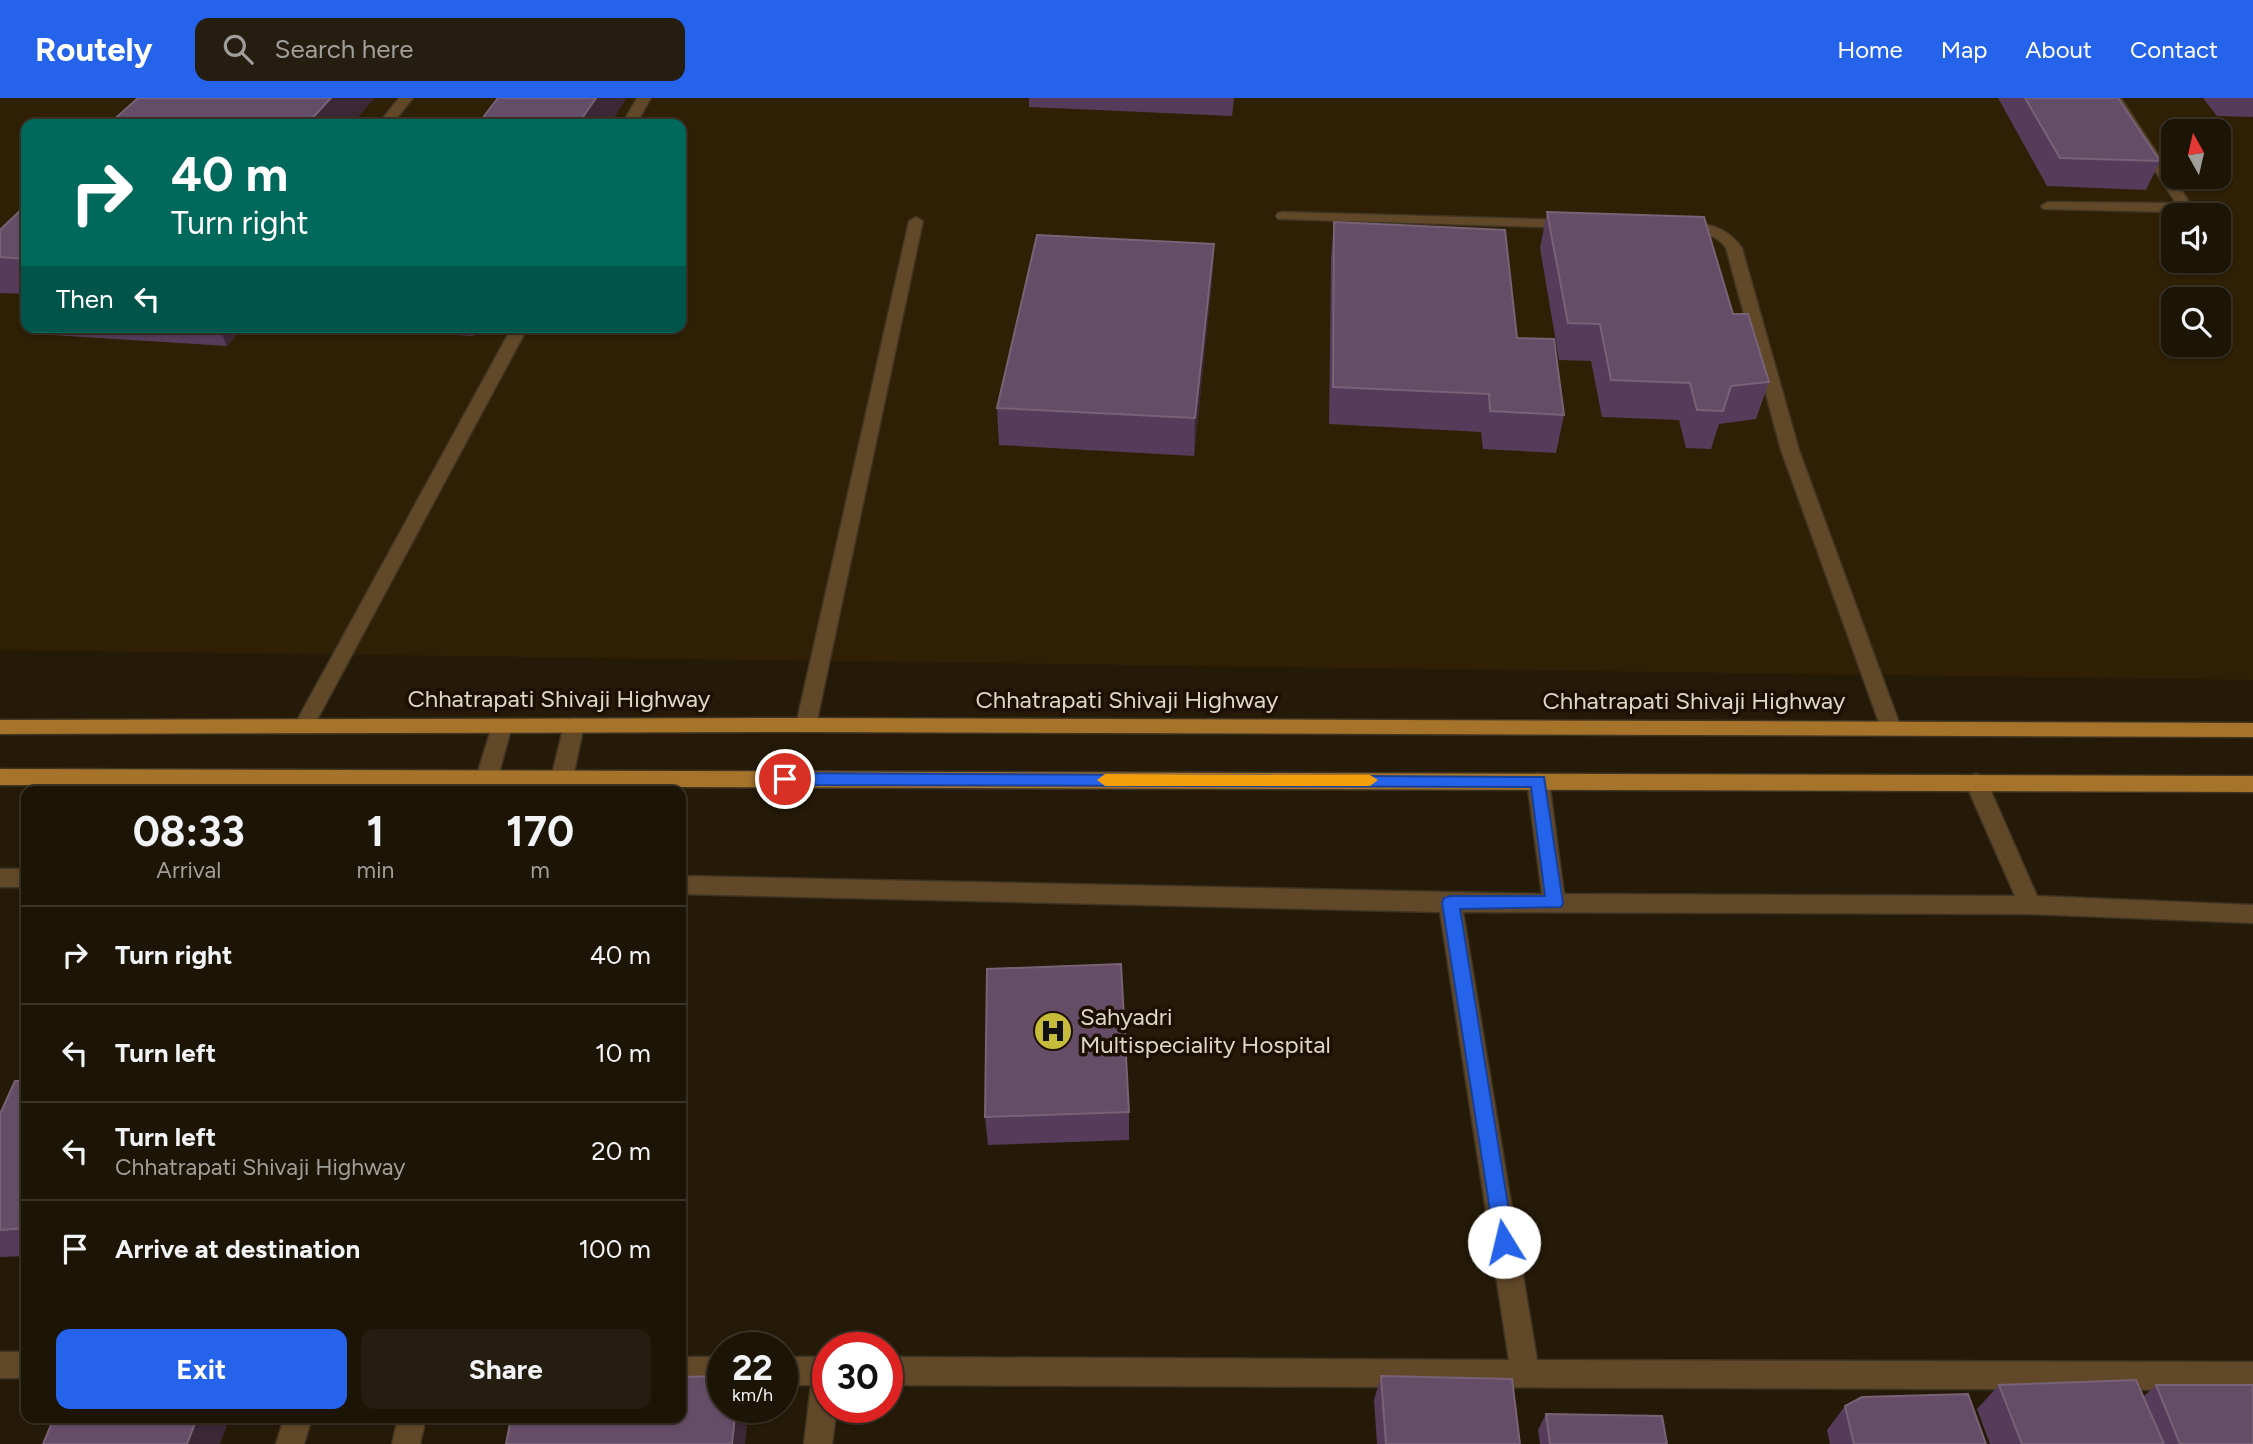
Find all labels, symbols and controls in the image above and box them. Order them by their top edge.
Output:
search box [195,18,685,81]
text: Routely [35,30,153,69]
icon: search [219,30,257,68]
text: Search here [275,33,414,65]
text: Home [1837,35,1903,64]
text: Map [1941,35,1987,64]
text: About [2025,35,2092,64]
text: Contact [2130,35,2218,64]
north arrow [2161,119,2231,189]
map controls [2161,119,2231,357]
text: 40 m [171,144,288,203]
icon: right [56,147,147,238]
button: sound [2161,203,2231,273]
text: Turn right [171,204,309,242]
icon: left [128,280,166,318]
text: Then [56,283,114,315]
button: search [2161,287,2231,357]
street label: Chhatrapati Shivaji Highway [408,684,711,713]
street label: Chhatrapati Shivaji Highway [976,685,1279,714]
street label: Chhatrapati Shivaji Highway [1543,686,1846,715]
pin [755,749,815,809]
icon: arrive [766,760,804,798]
text: 08:33 [133,806,245,857]
text: 1 [367,806,384,857]
text: 170 [506,806,574,857]
text: Arrival [156,856,221,884]
text: min [357,856,394,884]
text: m [530,856,550,884]
icon: right [56,936,94,974]
text: Turn right [115,939,232,971]
text: 40 m [590,939,651,971]
place label: Sahyadri Multispeciality Hospital [1080,1002,1331,1059]
hospital icon: Sahyadri Multispeciality Hospital [1032,1010,1074,1052]
icon: left [56,1034,94,1072]
text: Turn left [115,1037,216,1069]
text: 10 m [595,1037,651,1069]
text: Turn left [115,1121,216,1153]
icon: left [56,1132,94,1170]
text: 20 m [591,1135,651,1167]
text: Chhatrapati Shivaji Highway [115,1153,405,1181]
position arrow [1467,1205,1541,1279]
icon: arrive [56,1230,94,1268]
text: Arrive at destination [115,1233,360,1265]
text: 100 m [578,1233,651,1265]
button: Exit [56,1329,347,1409]
button: Share [361,1329,651,1409]
speed limit sign: 30 [812,1332,903,1423]
text: 22 [732,1347,773,1389]
text: km/h [732,1384,773,1406]

